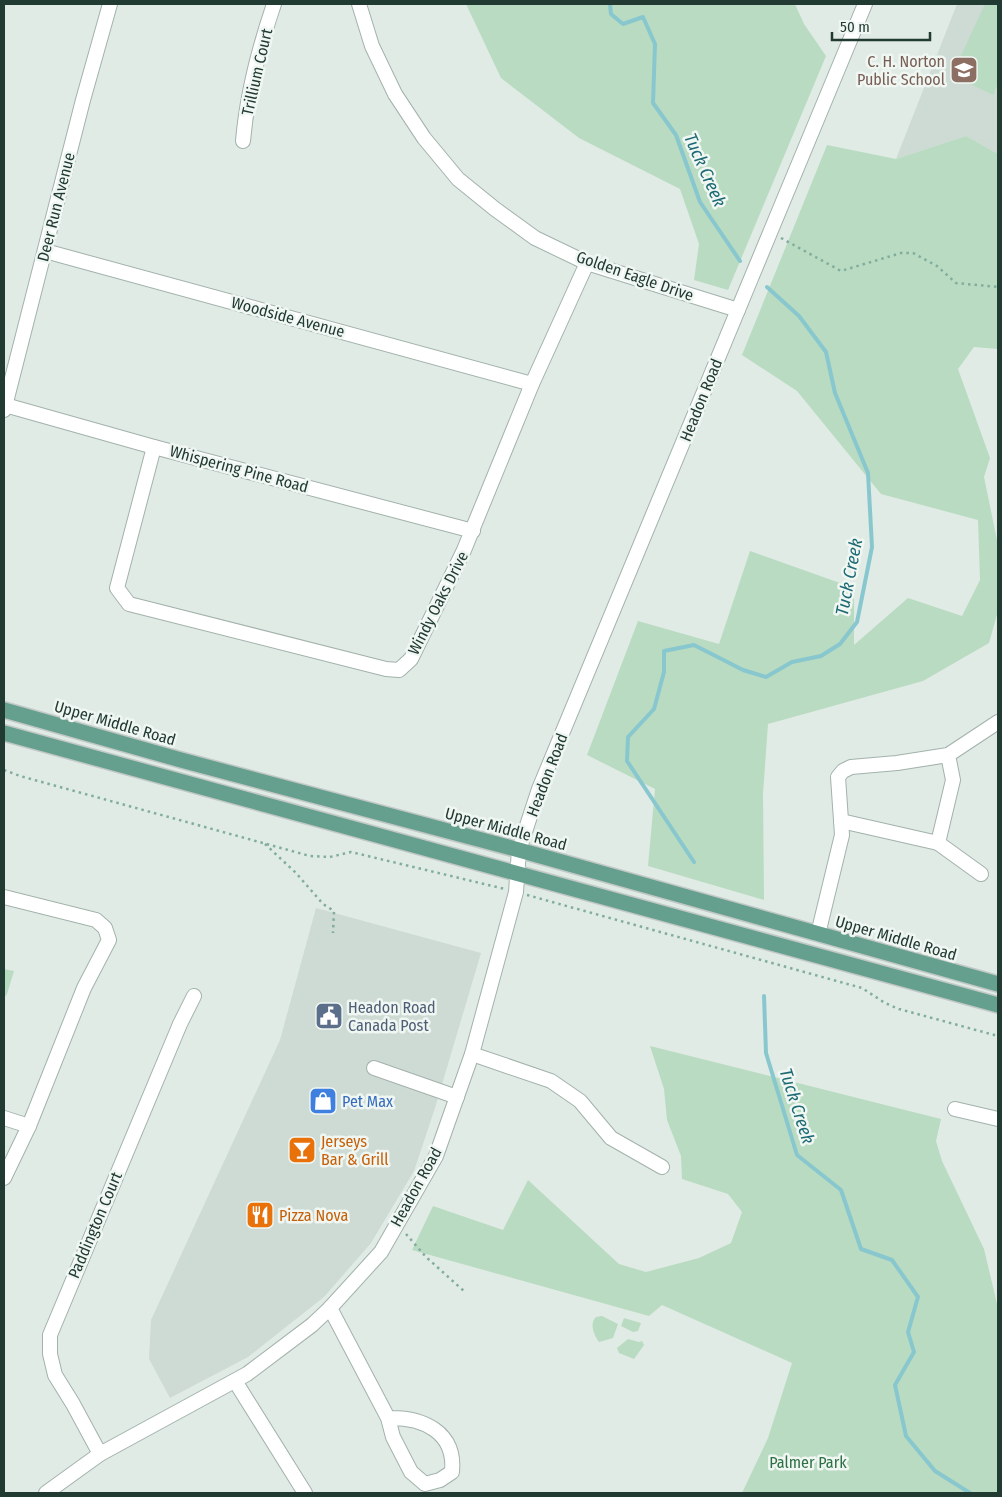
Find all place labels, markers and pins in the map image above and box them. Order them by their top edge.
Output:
place label: C. H. Norton Public School [857,52,945,89]
school or university icon: C. H. Norton Public School [949,55,979,85]
place label: Headon Road Canada Post [348,998,436,1035]
public building icon: Headon Road Canada Post [314,1001,344,1031]
shop icon: Pet Max [308,1086,338,1116]
place label: Pet Max [342,1092,393,1111]
place label: Jerseys Bar & Grill [321,1132,389,1169]
bar icon: Jerseys Bar & Grill [287,1135,317,1165]
restaurant icon: Pizza Nova [245,1200,275,1230]
place label: Pizza Nova [279,1206,348,1225]

